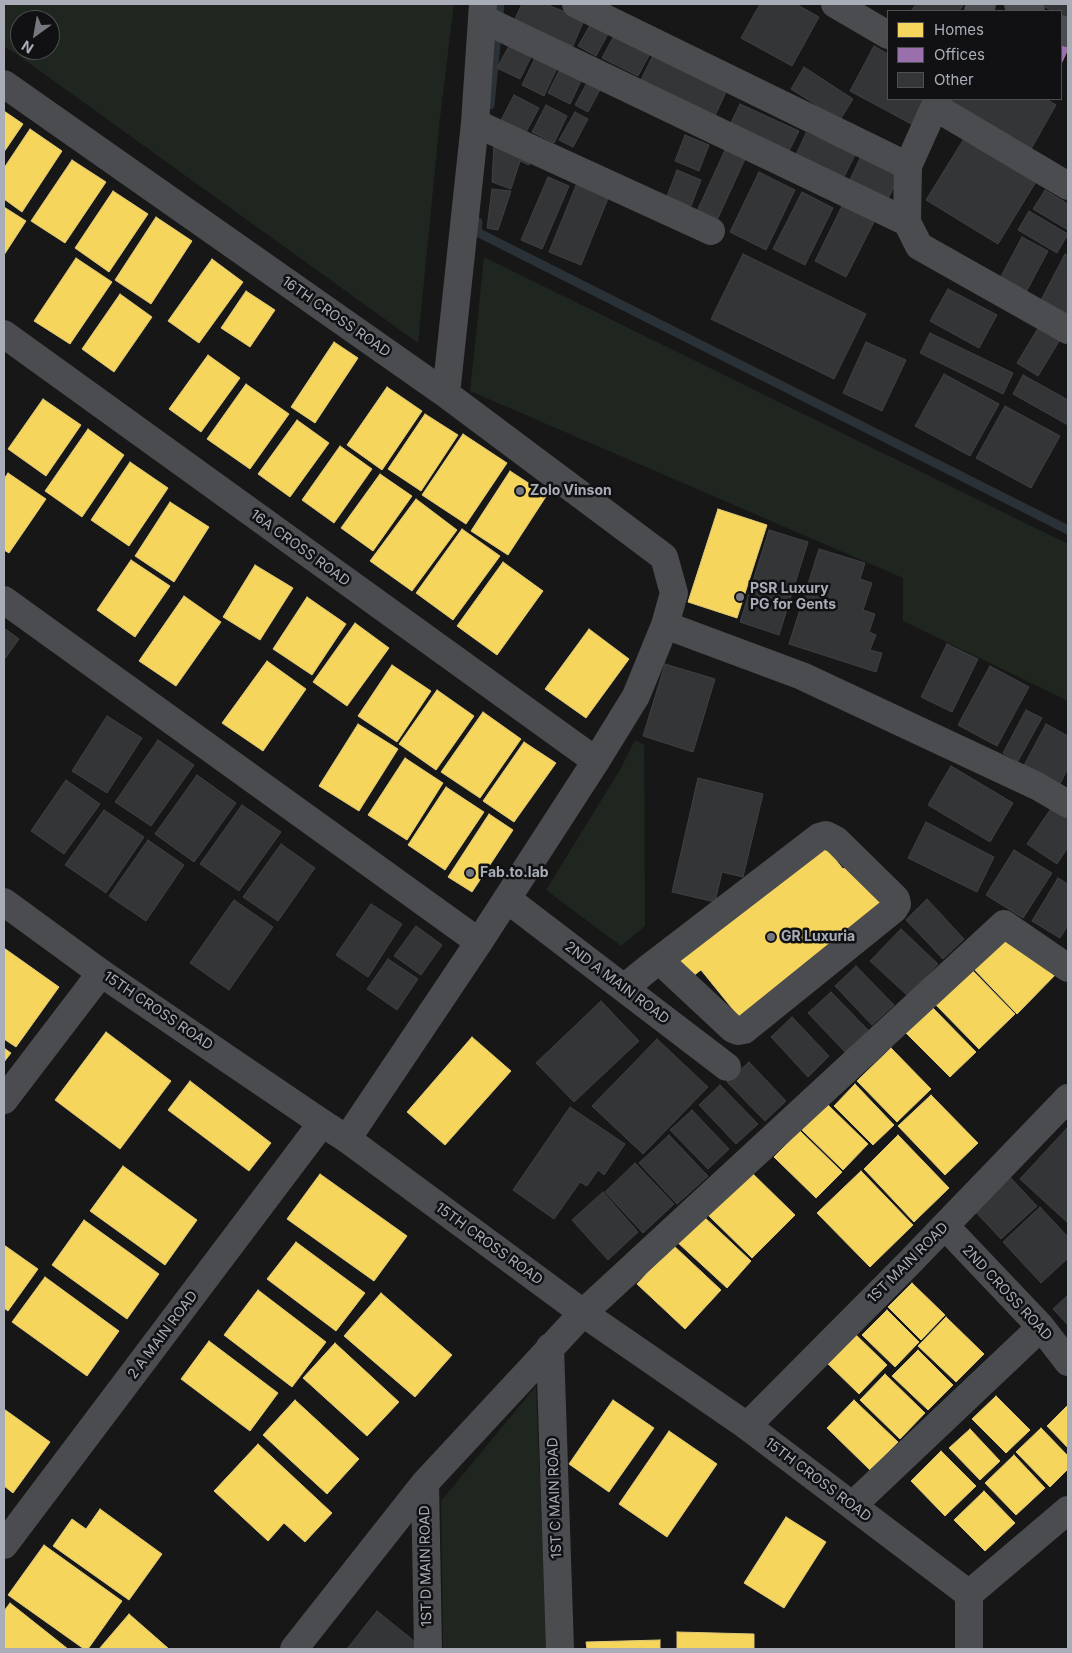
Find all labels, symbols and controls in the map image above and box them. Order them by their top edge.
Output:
north arrow [10,10,60,60]
legend [887,10,1062,100]
text: Homes [934,20,984,39]
text: N [18,37,36,57]
text: Offices [934,45,985,64]
text: Other [934,70,974,89]
street label: 16TH CROSS ROAD [279,273,393,361]
place label: Zolo Vinson [530,483,612,499]
marker: Zolo Vinson [514,485,526,497]
street label: 16A CROSS ROAD [247,506,353,590]
place label: PSR Luxury PG for Gents [750,581,836,614]
marker: PSR Luxury PG for Gents [734,591,746,603]
place label: Fab.to.lab [480,865,549,881]
marker: Fab.to.lab [464,867,476,879]
place label: GR Luxuria [781,929,855,945]
marker: GR Luxuria [765,931,777,943]
street label: 2ND A MAIN ROAD [562,938,672,1028]
street label: 15TH CROSS ROAD [100,968,216,1054]
street label: 15TH CROSS ROAD [432,1199,546,1289]
street label: 1ST MAIN ROAD [864,1219,952,1307]
street label: 2ND CROSS ROAD [959,1242,1055,1344]
street label: 2 A MAIN ROAD [125,1288,201,1382]
street label: 15TH CROSS ROAD [762,1435,874,1525]
street label: 1ST C MAIN ROAD [544,1437,566,1559]
street label: 1ST D MAIN ROAD [417,1505,435,1627]

